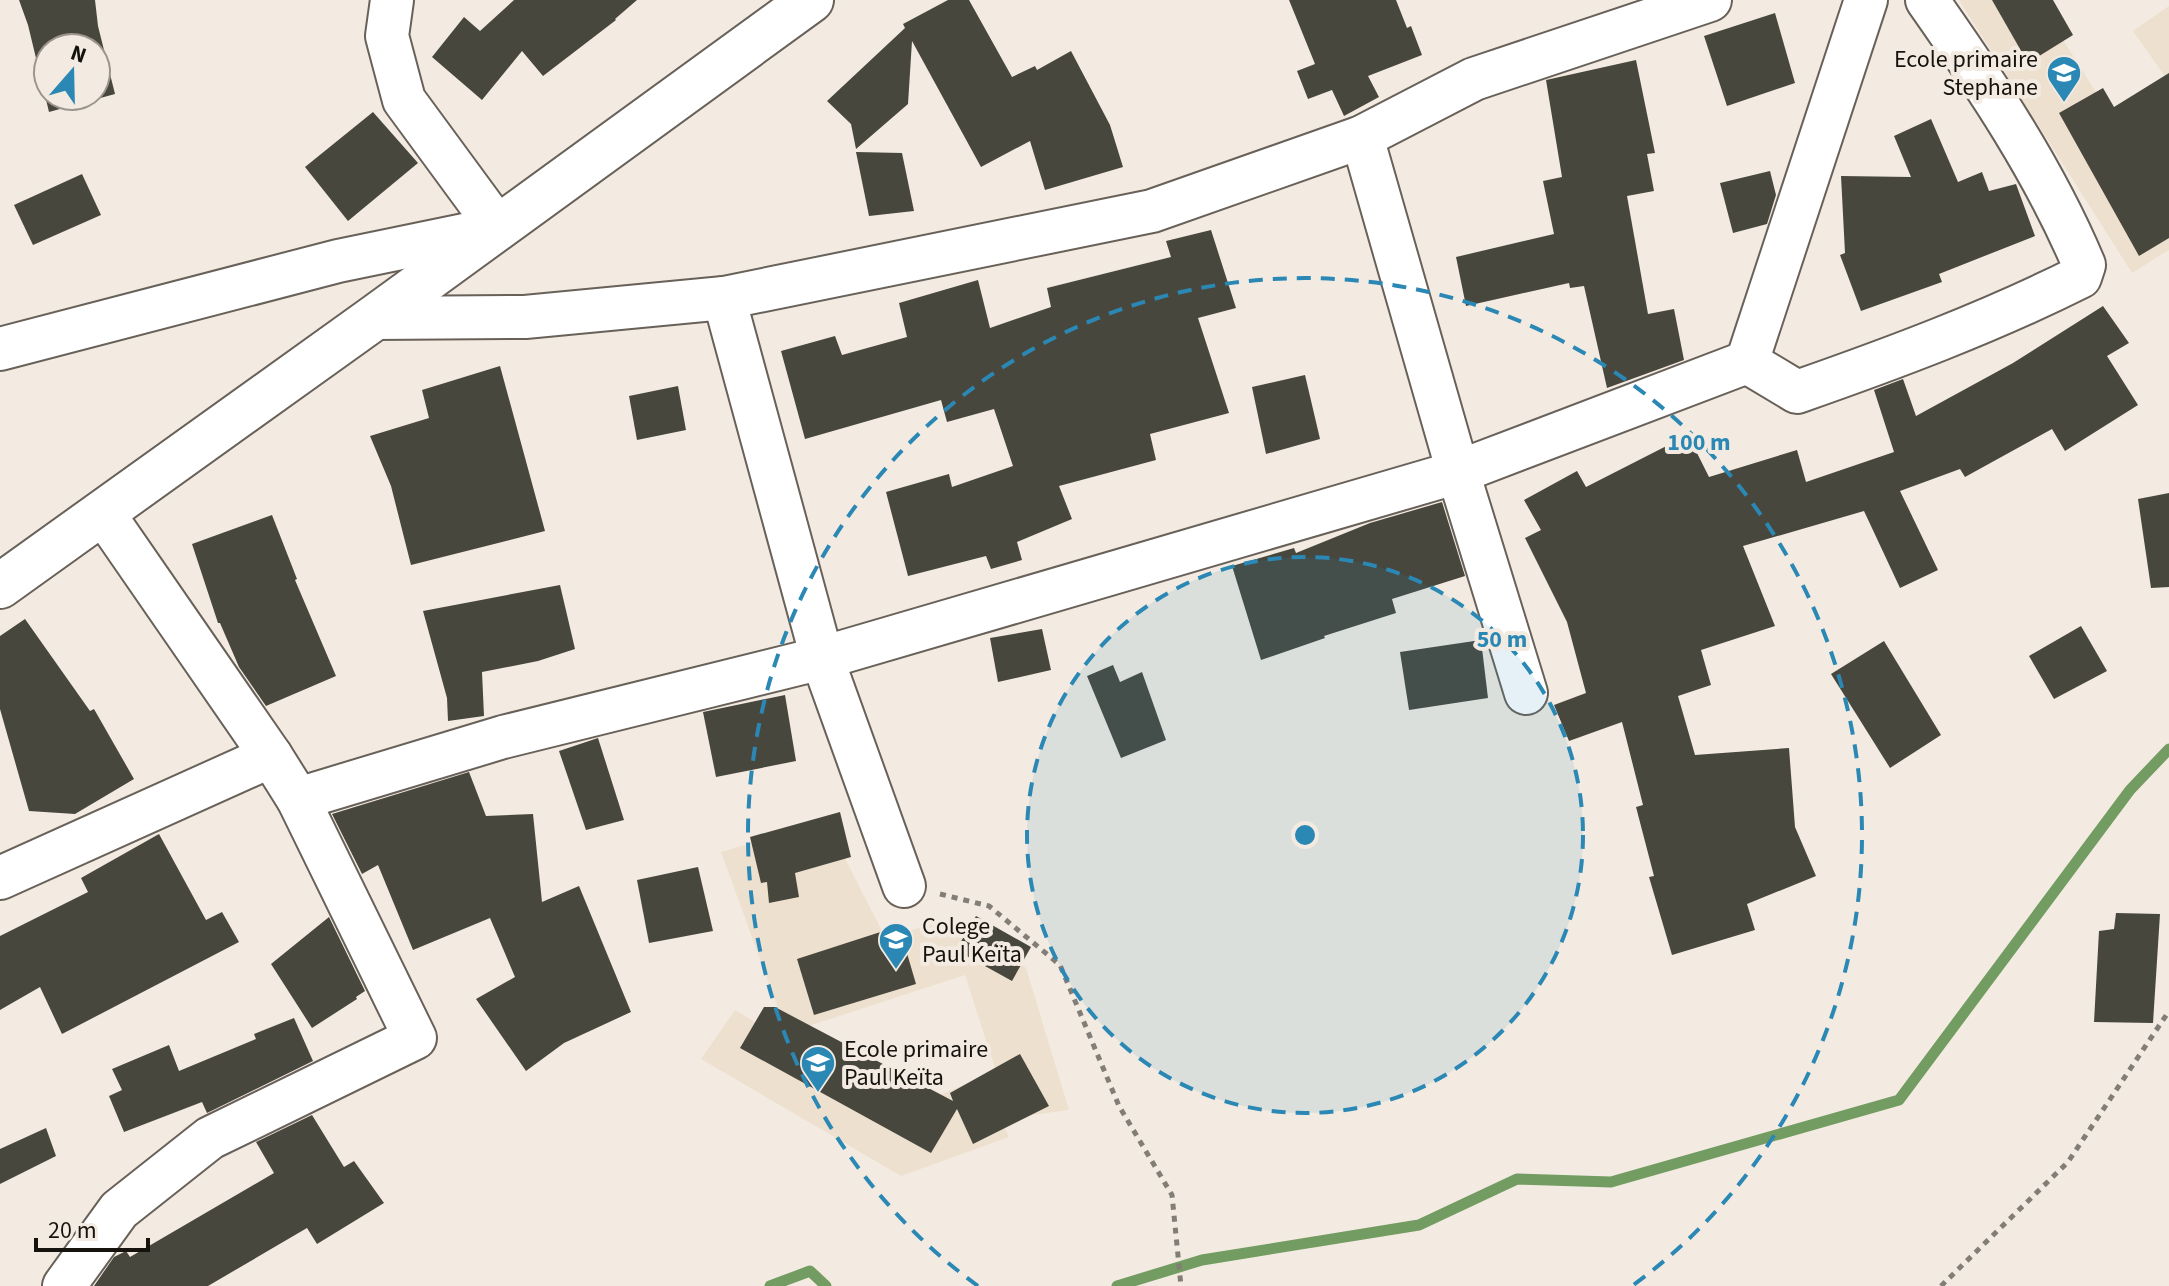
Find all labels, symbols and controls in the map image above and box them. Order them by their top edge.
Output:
north arrow [32,32,112,112]
text: N [66,37,91,72]
place label: Ecole primaire Stephane [1894,42,2038,105]
school or university icon: Ecole primaire Stephane [2045,54,2083,104]
text: 100 m [1667,425,1731,460]
text: 50 m [1477,622,1527,657]
centre of rings [1291,821,1319,849]
place label: Colege Paul Keïta [922,909,1022,972]
school or university icon: Colege Paul Keïta [877,921,915,971]
place label: Ecole primaire Paul Keïta [844,1032,988,1095]
school or university icon: Ecole primaire Paul Keïta [799,1044,837,1094]
scale bar [36,1202,148,1252]
text: 20 m [48,1213,97,1248]

